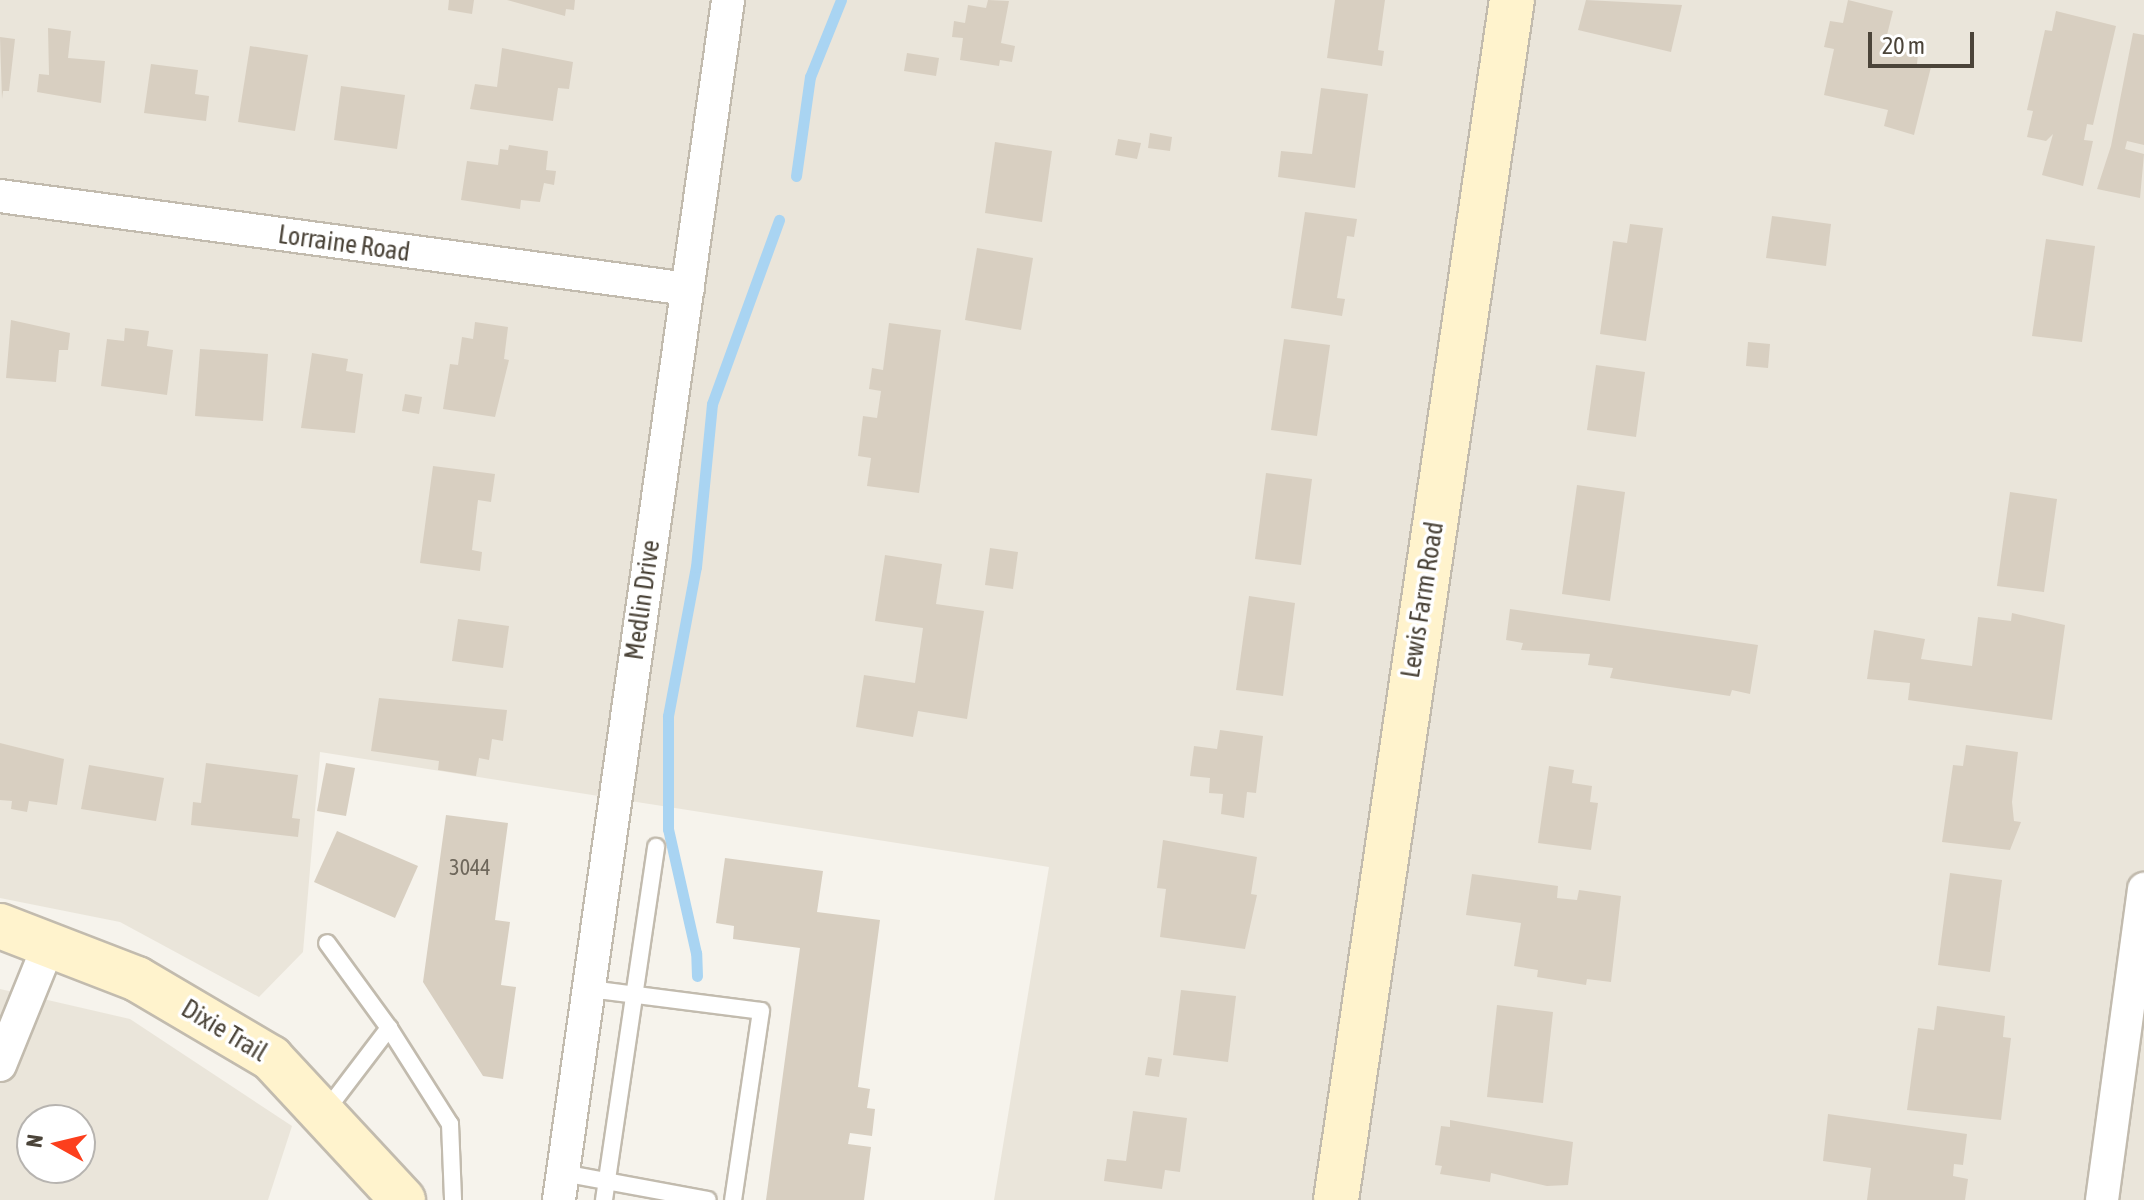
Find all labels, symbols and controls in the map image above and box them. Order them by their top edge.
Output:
scale bar [1872,16,1978,66]
text: 20 m [1882,32,1925,59]
street label: Lorraine Road [276,219,412,269]
street label: Lewis Farm Road [1395,520,1451,680]
street label: Medlin Drive [619,538,667,662]
house number: 3044 [449,855,491,881]
street label: Dixie Trail [176,993,272,1069]
north arrow [16,1104,96,1184]
text: N [20,1133,48,1149]

